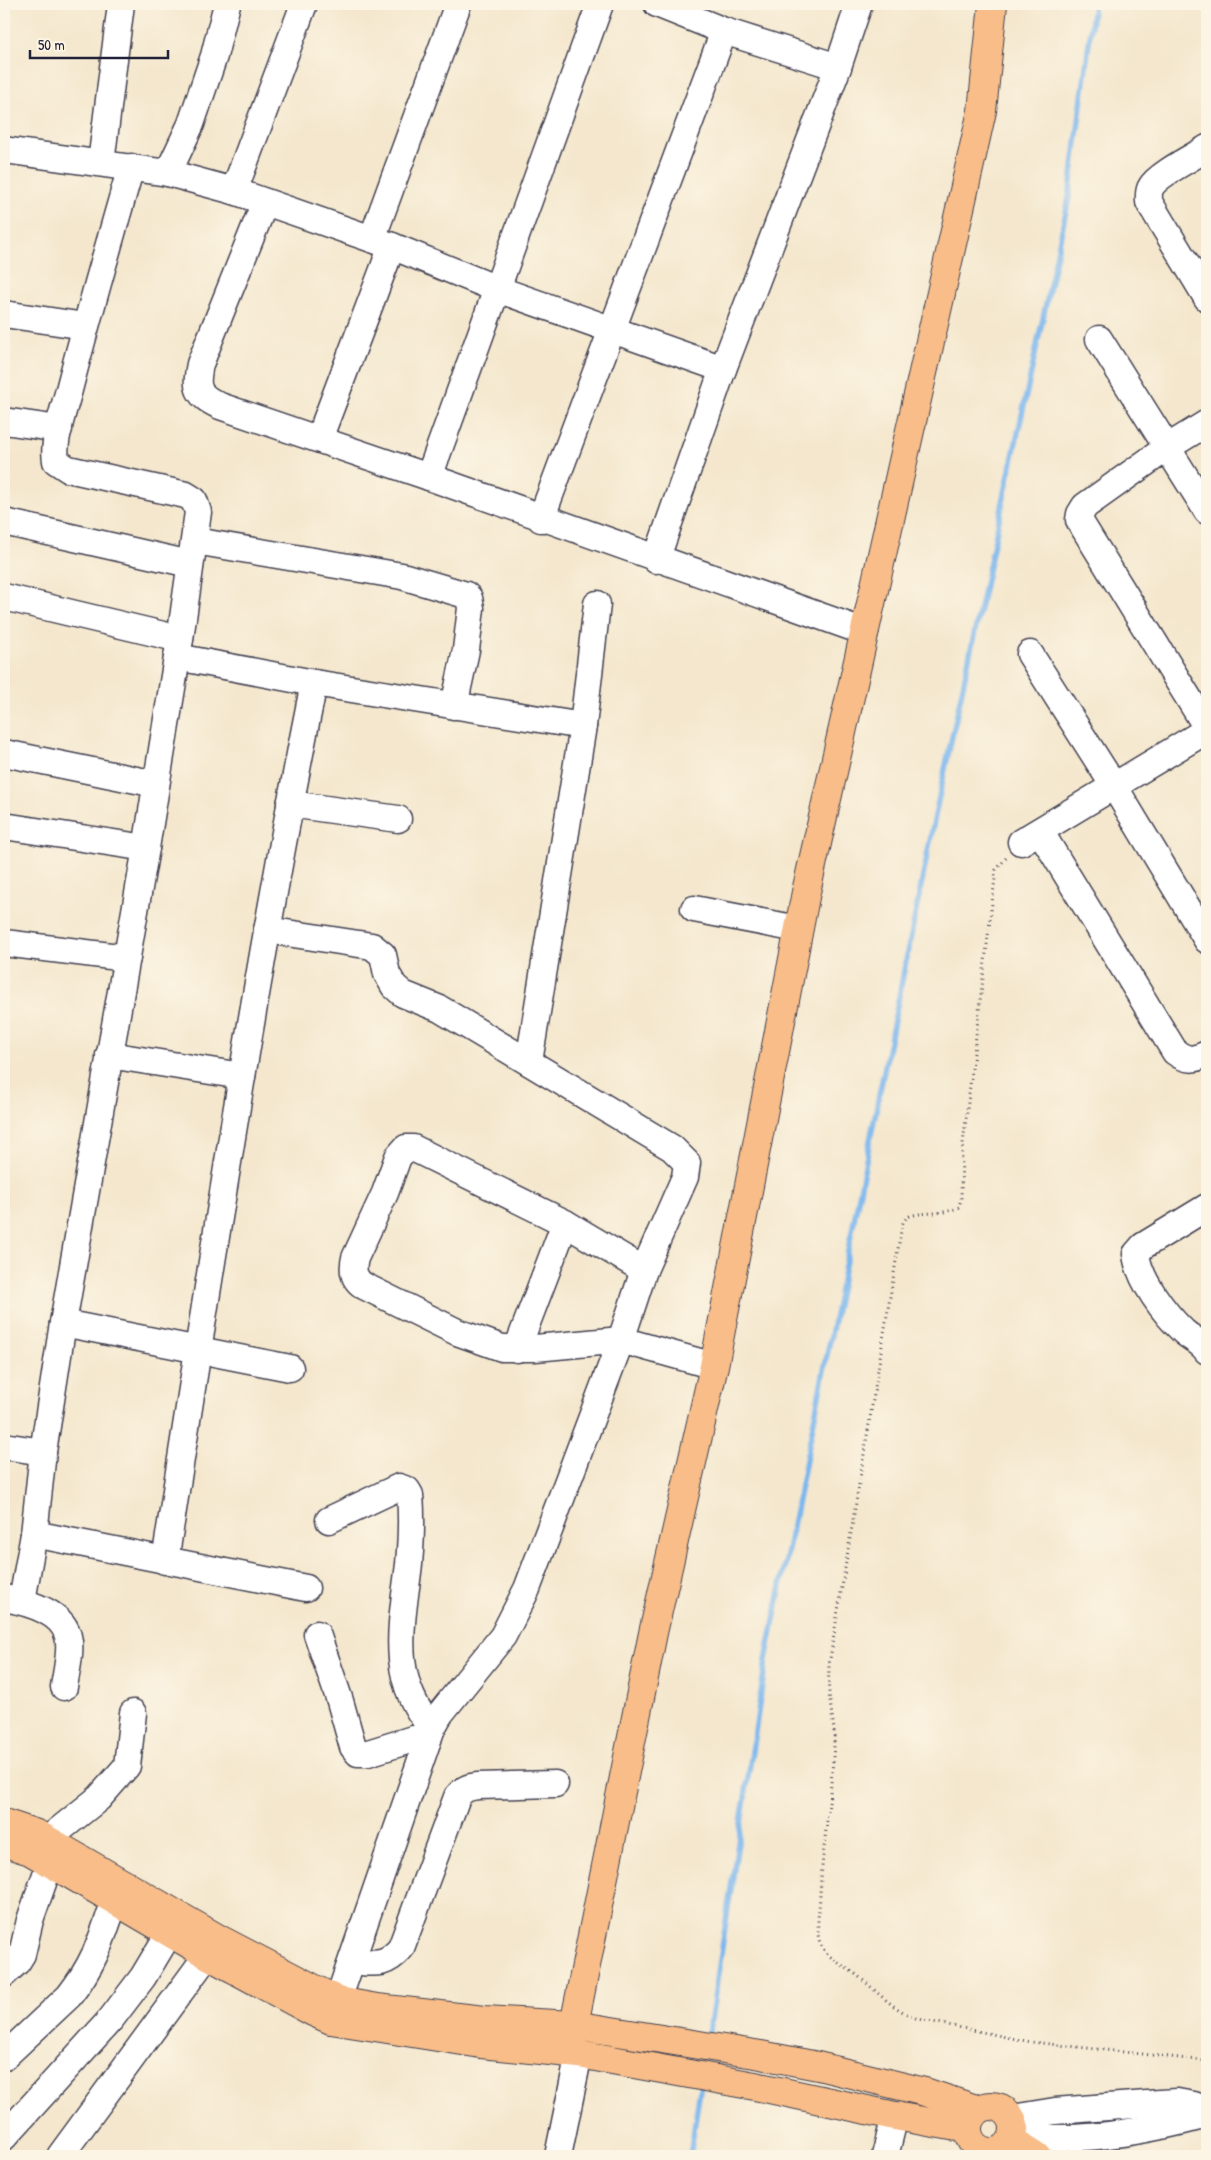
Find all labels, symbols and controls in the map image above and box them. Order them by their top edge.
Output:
scale bar [30,28,168,60]
text: 50 m [38,34,65,55]

